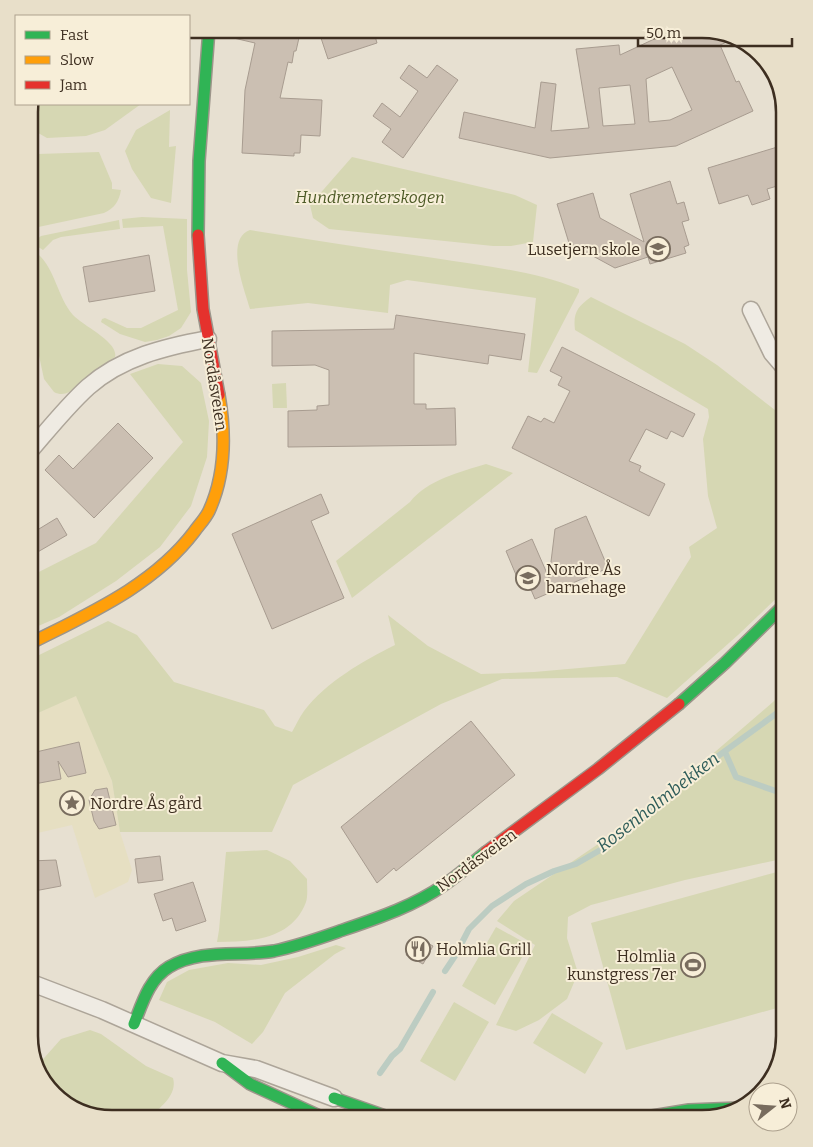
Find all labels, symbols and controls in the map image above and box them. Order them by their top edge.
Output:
legend [15,15,190,105]
scale bar [638,15,792,47]
text: 50 m [646,24,682,42]
text: Fast [60,26,89,44]
text: Slow [60,51,95,69]
text: Jam [59,76,88,94]
park label: Hundremeterskogen [295,188,445,207]
school or university icon: Lusetjern skole [645,236,671,262]
place label: Lusetjern skole [527,240,640,259]
street label: Nordåsveien [198,336,231,432]
place label: Nordre Ås barnehage [546,559,626,597]
school or university icon: Nordre Ås barnehage [515,565,541,591]
water label: Rosenholmbekken [592,747,724,857]
place icon: Nordre Ås gård [59,790,85,816]
place label: Nordre Ås gård [90,793,203,813]
street label: Nordåsveien [433,825,520,896]
restaurant icon: Holmlia Grill [405,936,431,962]
place label: Holmlia Grill [436,940,532,959]
place label: Holmlia kunstgress 7er [567,947,676,984]
sports icon: Holmlia kunstgress 7er [680,952,706,978]
north arrow [748,1082,798,1132]
text: N [775,1096,795,1111]

